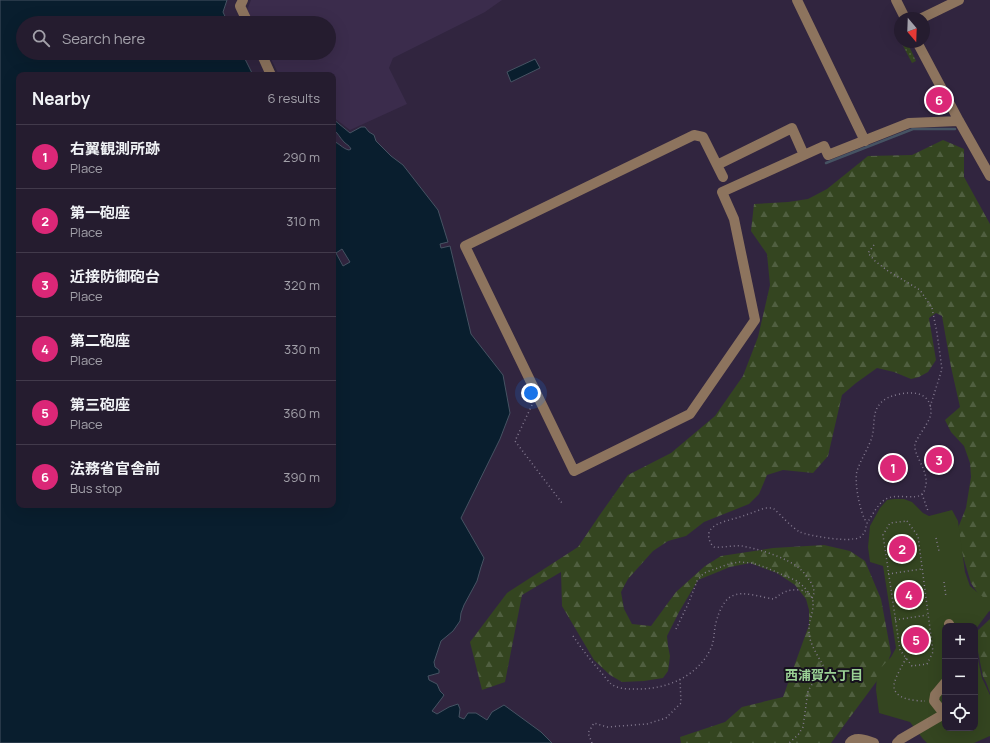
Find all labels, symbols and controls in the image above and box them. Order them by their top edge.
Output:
north arrow [894,12,930,48]
search box [16,16,336,60]
icon: search [30,27,52,49]
text: Search here [62,28,145,49]
pin: 6 [926,85,952,115]
text: Nearby [32,87,90,110]
text: 6 results [268,89,320,107]
text: 右翼観測所跡 [70,138,160,159]
text: 1 [42,148,48,166]
text: 290 m [283,148,320,166]
text: Place [70,159,103,177]
text: 第一砲座 [70,202,130,223]
text: 2 [41,212,49,230]
text: 310 m [286,212,320,230]
text: Place [70,223,103,241]
text: 近接防御砲台 [70,266,160,287]
text: 3 [41,276,49,294]
text: 320 m [284,276,320,294]
text: Place [70,287,103,305]
text: 第二砲座 [70,330,130,351]
text: 4 [41,340,49,358]
text: 330 m [284,340,320,358]
text: Place [70,351,103,369]
your location [521,383,541,403]
text: 第三砲座 [70,394,130,415]
text: 5 [41,404,49,422]
text: 360 m [283,404,320,422]
text: Place [70,415,103,433]
pin: 3 [926,445,952,475]
pin: 1 [880,453,906,483]
text: 法務省官舎前 [70,458,160,479]
text: 6 [41,468,49,486]
text: 390 m [283,468,320,486]
text: Bus stop [70,479,122,497]
pin: 2 [889,534,915,564]
pin: 4 [896,580,922,610]
map controls [942,623,978,731]
button: + [942,623,978,659]
pin: 5 [903,625,929,655]
button: − [942,659,978,695]
district label: 西浦賀六丁目 [785,666,863,684]
button: locate [942,695,978,731]

